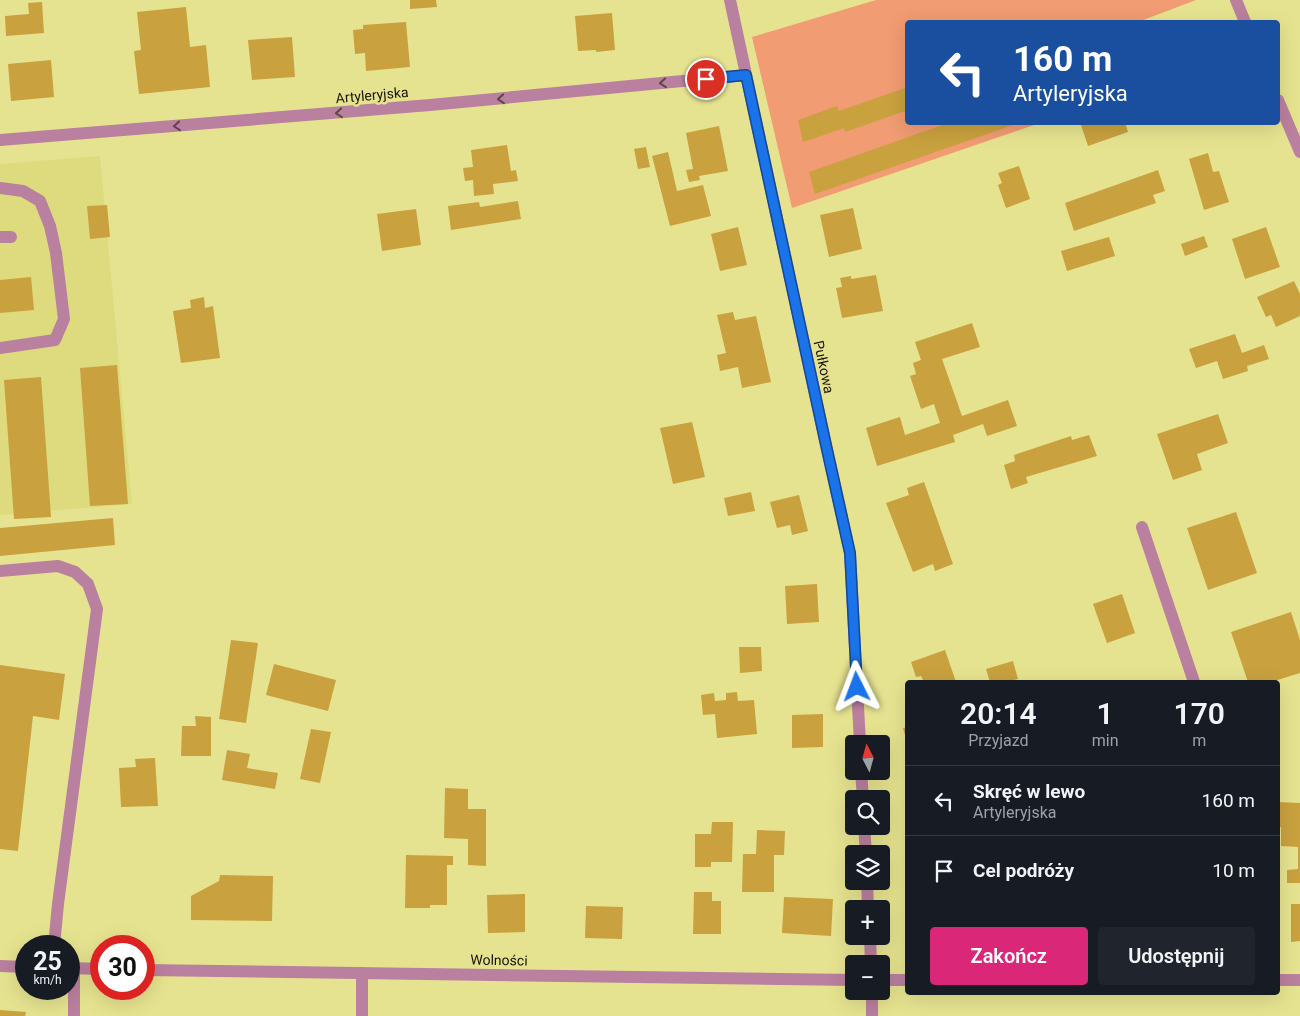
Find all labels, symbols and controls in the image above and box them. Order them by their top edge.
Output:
text: 160 m [1013,39,1112,80]
icon: left [930,40,995,105]
pin [685,58,727,100]
icon: arrive [692,65,720,93]
one-way arrow [658,77,666,88]
text: Artyleryjska [1013,81,1128,106]
street label: Artyleryjska [335,84,409,106]
one-way arrow [497,93,505,104]
one-way arrow [335,107,343,118]
one-way arrow [173,120,181,131]
street label: Pułkowa [811,339,837,395]
position arrow [830,660,882,712]
text: 20:14 [960,696,1037,731]
text: 1 [1097,696,1114,731]
text: 170 [1174,696,1225,731]
text: Przyjazd [968,731,1029,750]
text: min [1092,731,1119,750]
text: m [1192,731,1206,750]
north arrow [845,735,890,780]
map controls [845,735,890,1000]
text: Skręć w lewo [973,780,1085,803]
icon: left [930,787,958,815]
text: 160 m [1202,789,1255,812]
button: search [845,790,890,835]
text: Artyleryjska [973,803,1056,822]
button: layers [845,845,890,890]
icon: arrive [930,857,958,885]
text: Cel podróży [973,859,1074,882]
text: 10 m [1212,859,1255,882]
button: + [845,900,890,945]
button: Zakończ [930,927,1088,985]
button: Udostępnij [1098,927,1255,985]
speed limit sign: 30 [90,935,155,1000]
text: 25 [33,947,62,976]
street label: Wolności [470,952,528,968]
button: − [845,955,890,1000]
text: km/h [33,973,62,987]

